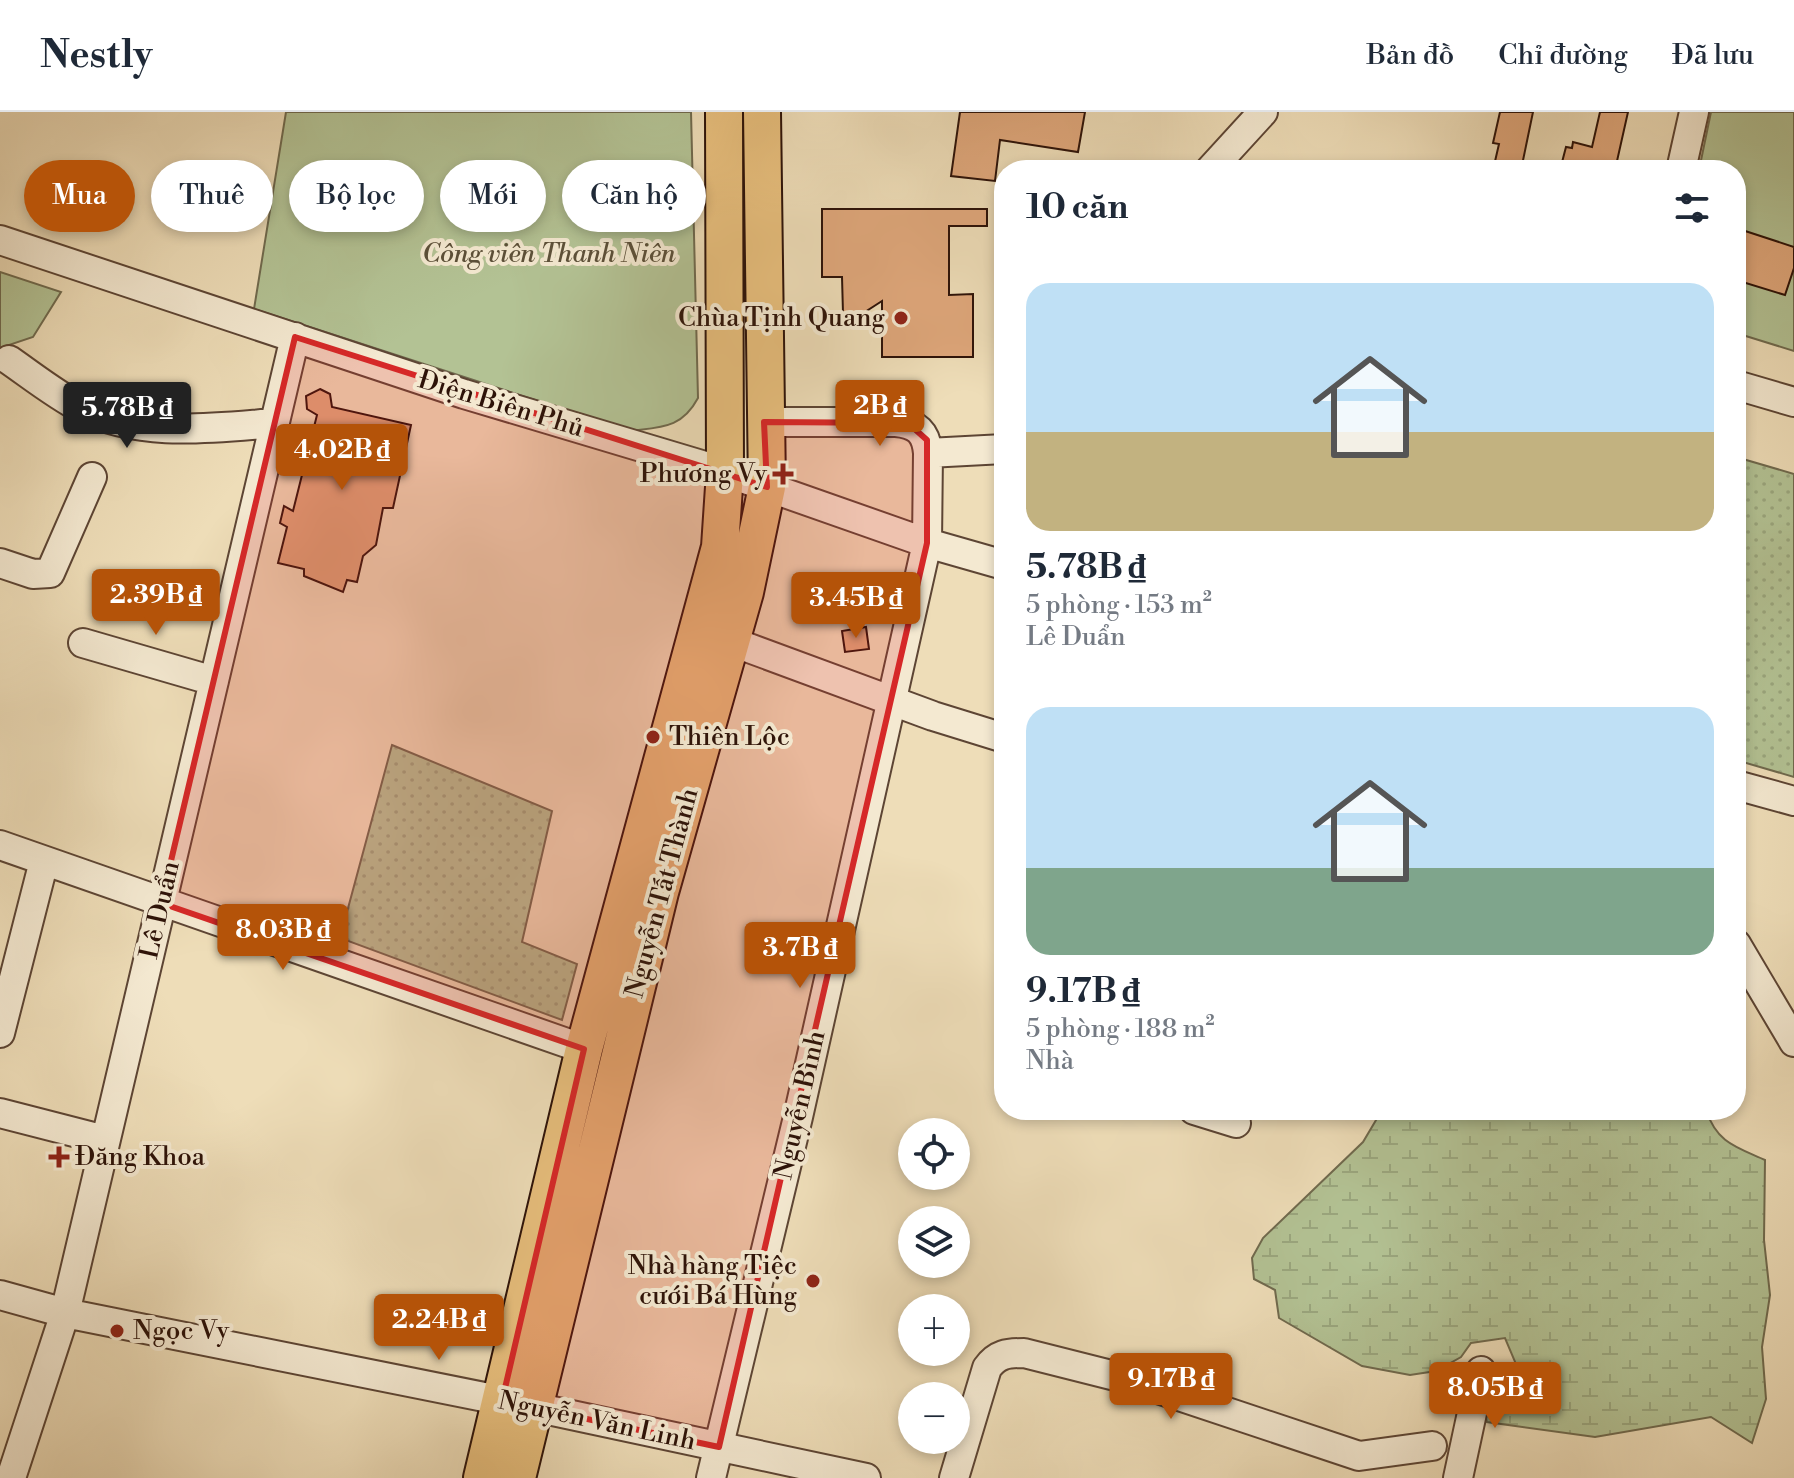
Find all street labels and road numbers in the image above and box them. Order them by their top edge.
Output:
street label: Điện Biên Phủ [414,364,588,444]
street label: Nguyễn Tất Thành [619,785,705,1001]
street label: Lê Duẩn [133,858,187,962]
street label: Nguyễn Bình [767,1028,833,1182]
street label: Nguyễn Văn Linh [495,1384,699,1458]

